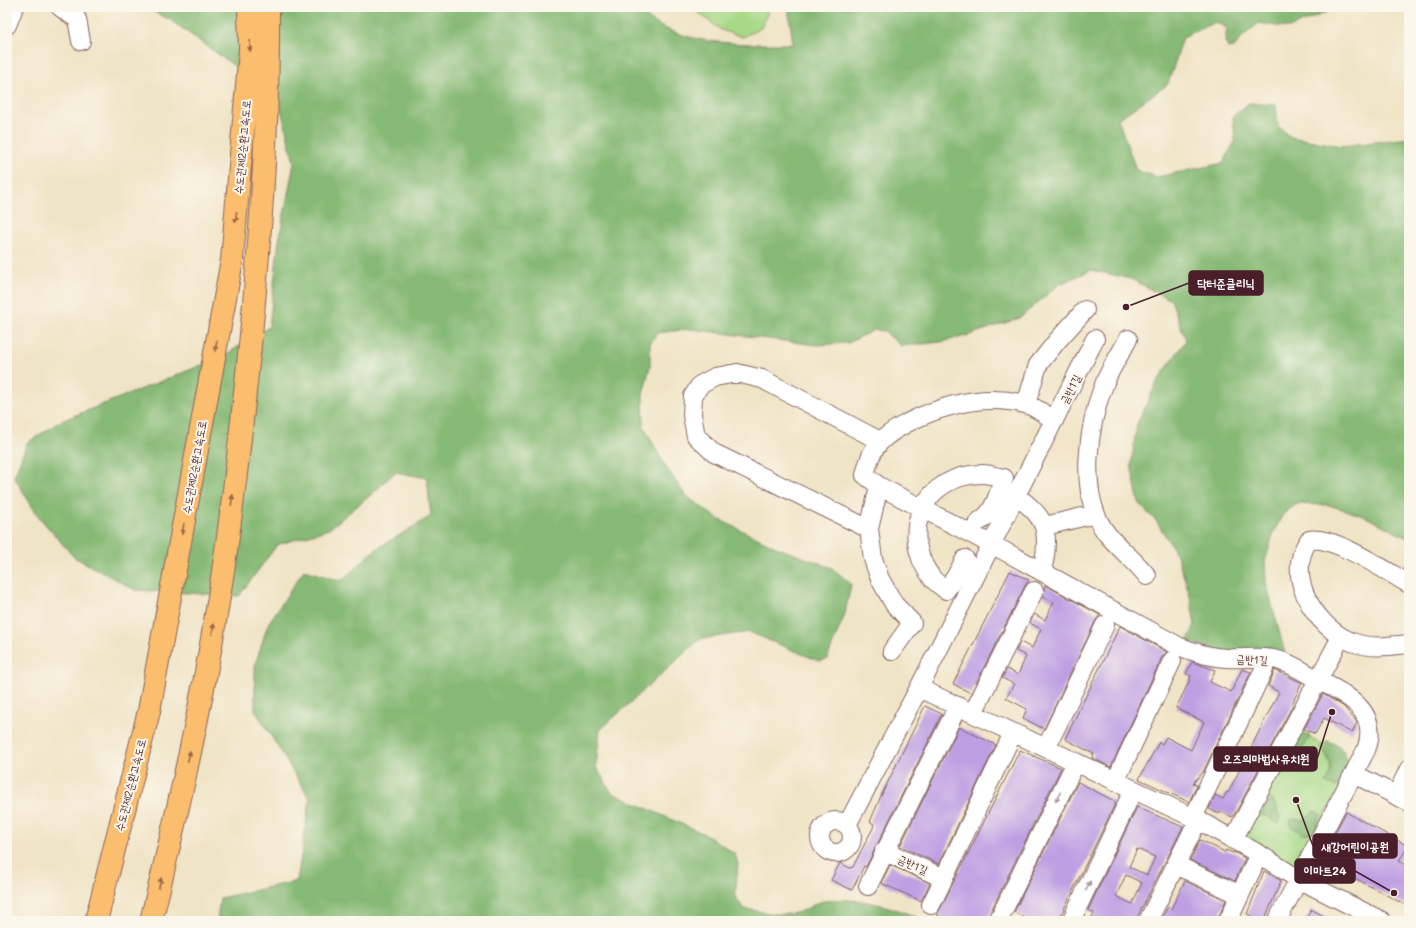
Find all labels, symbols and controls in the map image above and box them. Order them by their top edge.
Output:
one-way arrow [247,40,253,53]
street label: 수도권제2순환고속도로 [230,99,254,195]
one-way arrow [233,211,239,223]
callout: 닥터준클리닉 [1189,271,1263,295]
text: 닥터준클리닉 [1197,275,1255,291]
one-way arrow [213,340,219,352]
street label: 금반1길 [1056,371,1084,406]
street label: 수도권제2순환고속도로 [178,419,210,515]
one-way arrow [229,494,235,506]
one-way arrow [180,523,186,535]
one-way arrow [211,623,217,635]
street label: 금반1길 [1236,651,1268,667]
street label: 수도권제2순환고속도로 [111,737,149,833]
callout: 오즈의마법사유치원 [1214,747,1317,771]
one-way arrow [186,750,192,763]
text: 오즈의마법사유치원 [1223,750,1310,766]
one-way arrow [1055,792,1061,803]
callout: 새강어린이공원 [1313,834,1397,858]
text: 새강어린이공원 [1320,838,1389,854]
street label: 금반1길 [896,851,931,877]
callout: 이마트24 [1295,859,1355,883]
text: 이마트24 [1303,862,1347,878]
one-way arrow [157,877,163,889]
one-way arrow [1085,880,1091,891]

